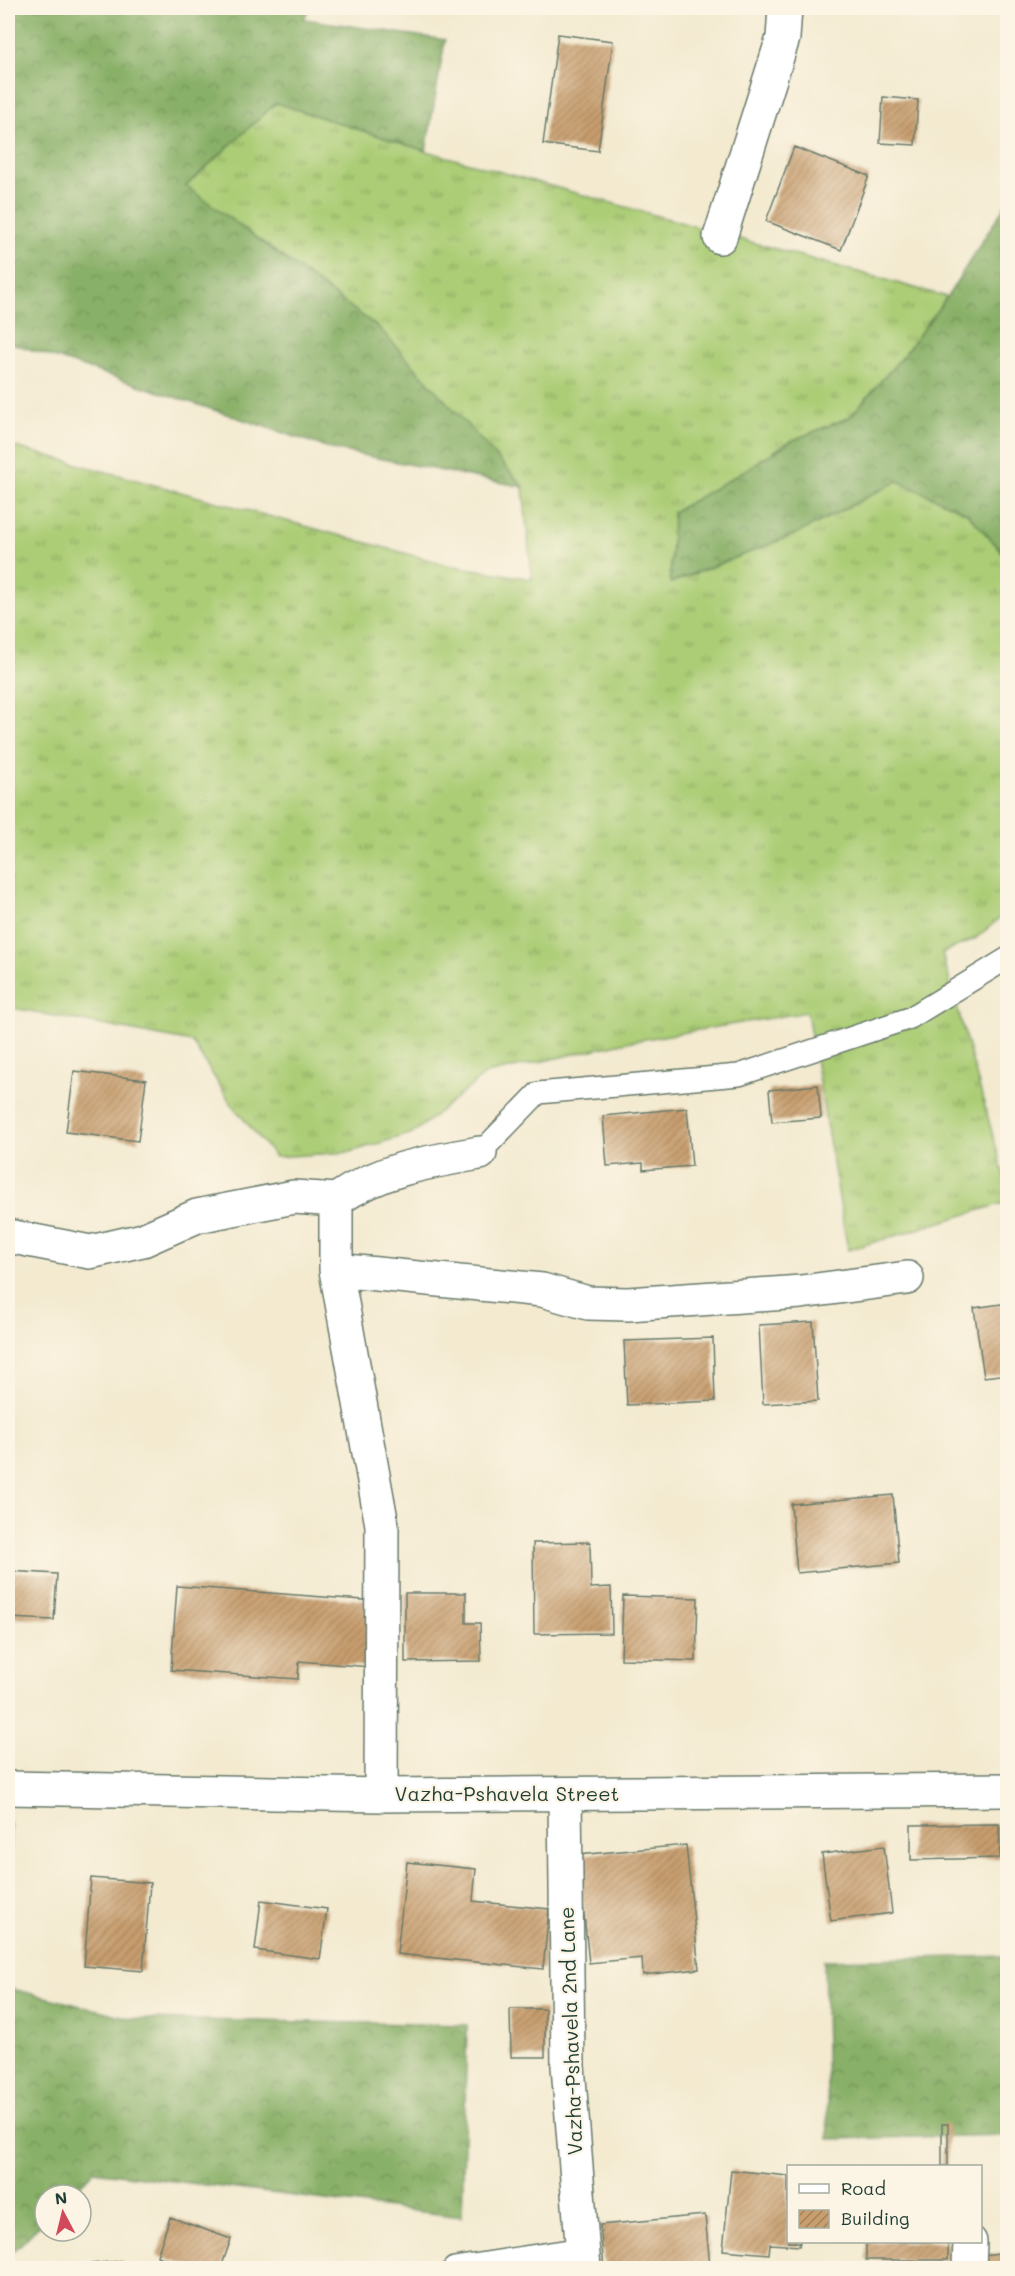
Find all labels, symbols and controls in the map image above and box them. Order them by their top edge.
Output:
street label: Vazha-Pshavela Street [395,1780,619,1806]
street label: Vazha-Pshavela 2nd Lane [553,1906,587,2156]
legend [787,2165,982,2243]
text: Road [841,2176,886,2200]
north arrow [33,2183,93,2243]
text: N [54,2186,68,2209]
text: Building [841,2206,909,2230]

